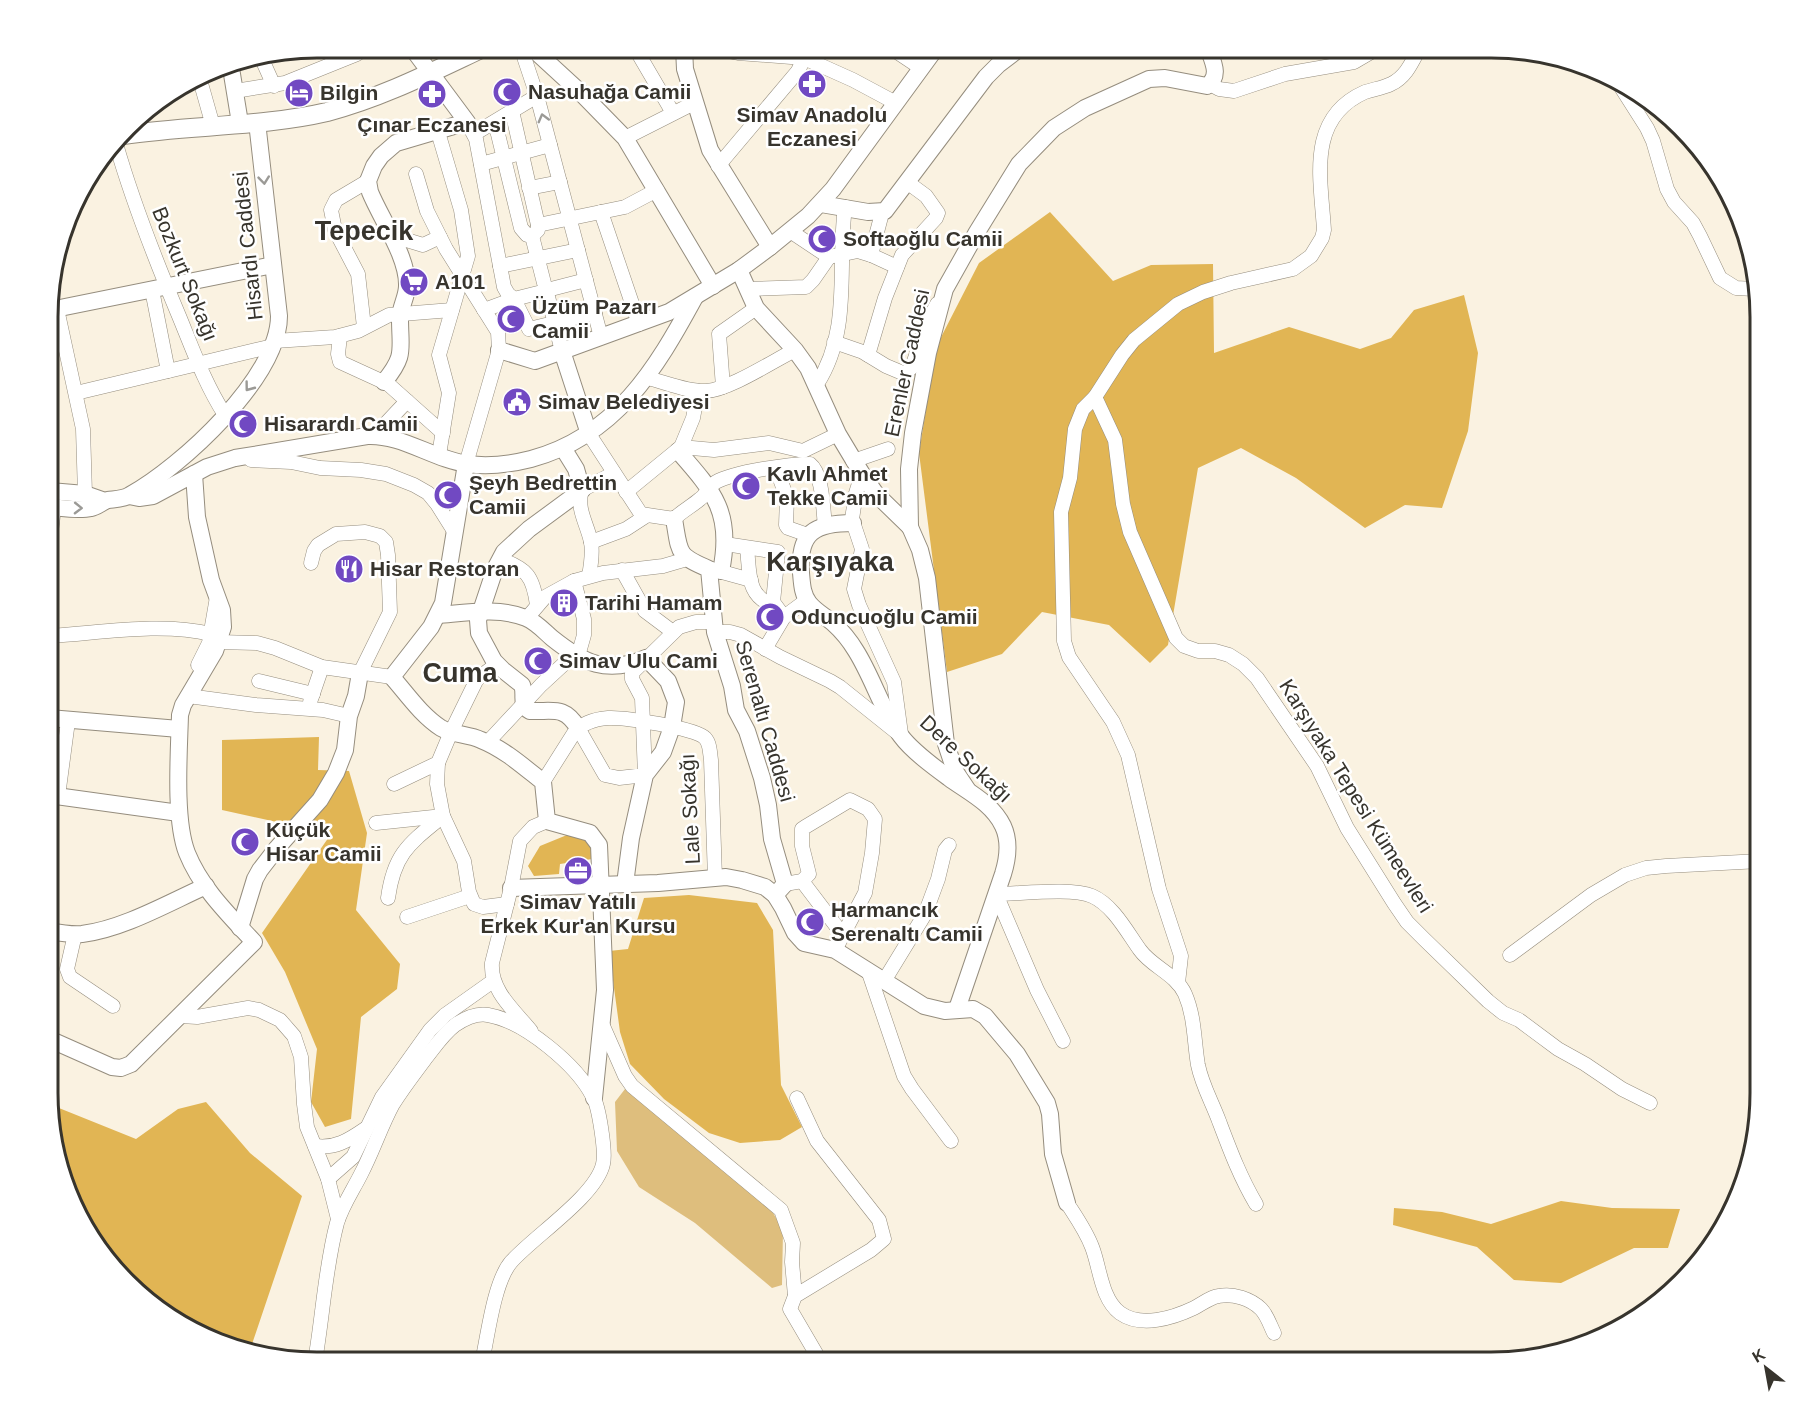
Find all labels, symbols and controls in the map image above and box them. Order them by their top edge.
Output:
pharmacy icon: Simav Anadolu Eczanesi [796,68,828,100]
mosque icon: Nasuhağa Camii [491,76,523,108]
hotel icon: Bilgin [283,77,315,109]
pharmacy icon: Çınar Eczanesi [416,78,448,110]
place label: Nasuhağa Camii [528,80,691,103]
place label: Bilgin [320,81,378,104]
place label: Simav Anadolu Eczanesi [737,103,887,150]
place label: Çınar Eczanesi [357,113,507,136]
one-way arrow [538,113,550,124]
street label: Hisardı Caddesi [228,171,267,322]
one-way arrow [257,175,270,184]
street label: Bozkurt Sokağı [148,203,223,344]
district label: Tepecik [315,216,414,246]
mosque icon: Softaoğlu Camii [806,223,838,255]
place label: Softaoğlu Camii [843,227,1003,250]
supermarket icon: A101 [398,266,430,298]
place label: A101 [435,270,486,293]
street label: Erenler Caddesi [880,287,933,439]
place label: Üzüm Pazarı Camii [532,295,657,342]
mosque icon: Üzüm Pazarı Camii [495,303,527,335]
one-way arrow [245,381,256,392]
public building icon: Simav Belediyesi [501,386,533,418]
place label: Simav Belediyesi [538,390,710,413]
mosque icon: Hisarardı Camii [227,408,259,440]
place label: Hisarardı Camii [264,412,418,435]
place label: Kavlı Ahmet Tekke Camii [767,462,888,509]
mosque icon: Kavlı Ahmet Tekke Camii [730,470,762,502]
place label: Şeyh Bedrettin Camii [469,471,617,518]
mosque icon: Şeyh Bedrettin Camii [432,479,464,511]
one-way arrow [74,502,83,514]
district label: Karşıyaka [766,547,895,577]
restaurant icon: Hisar Restoran [333,553,365,585]
place label: Hisar Restoran [370,557,519,580]
building icon: Tarihi Hamam [548,587,580,619]
place label: Tarihi Hamam [585,591,722,614]
mosque icon: Oduncuoğlu Camii [754,601,786,633]
place label: Oduncuoğlu Camii [791,605,978,628]
street label: Serenaltı Caddesi [731,637,800,804]
mosque icon: Simav Ulu Cami [522,645,554,677]
place label: Simav Ulu Cami [559,649,718,672]
district label: Cuma [422,658,498,688]
street label: Karşıyaka Tepesi Kümeevleri [1275,675,1438,916]
street label: Dere Sokağı [916,710,1017,807]
street label: Lale Sokağı [675,753,704,865]
place label: Küçük Hisar Camii [266,818,382,865]
mosque icon: Küçük Hisar Camii [229,826,261,858]
office icon: Simav Yatılı Erkek Kur'an Kursu [562,855,594,887]
place label: Simav Yatılı Erkek Kur'an Kursu [480,890,676,937]
place label: Harmancık Serenaltı Camii [831,898,983,945]
mosque icon: Harmancık Serenaltı Camii [794,906,826,938]
north arrow [1736,1338,1796,1398]
text: K [1749,1345,1768,1366]

